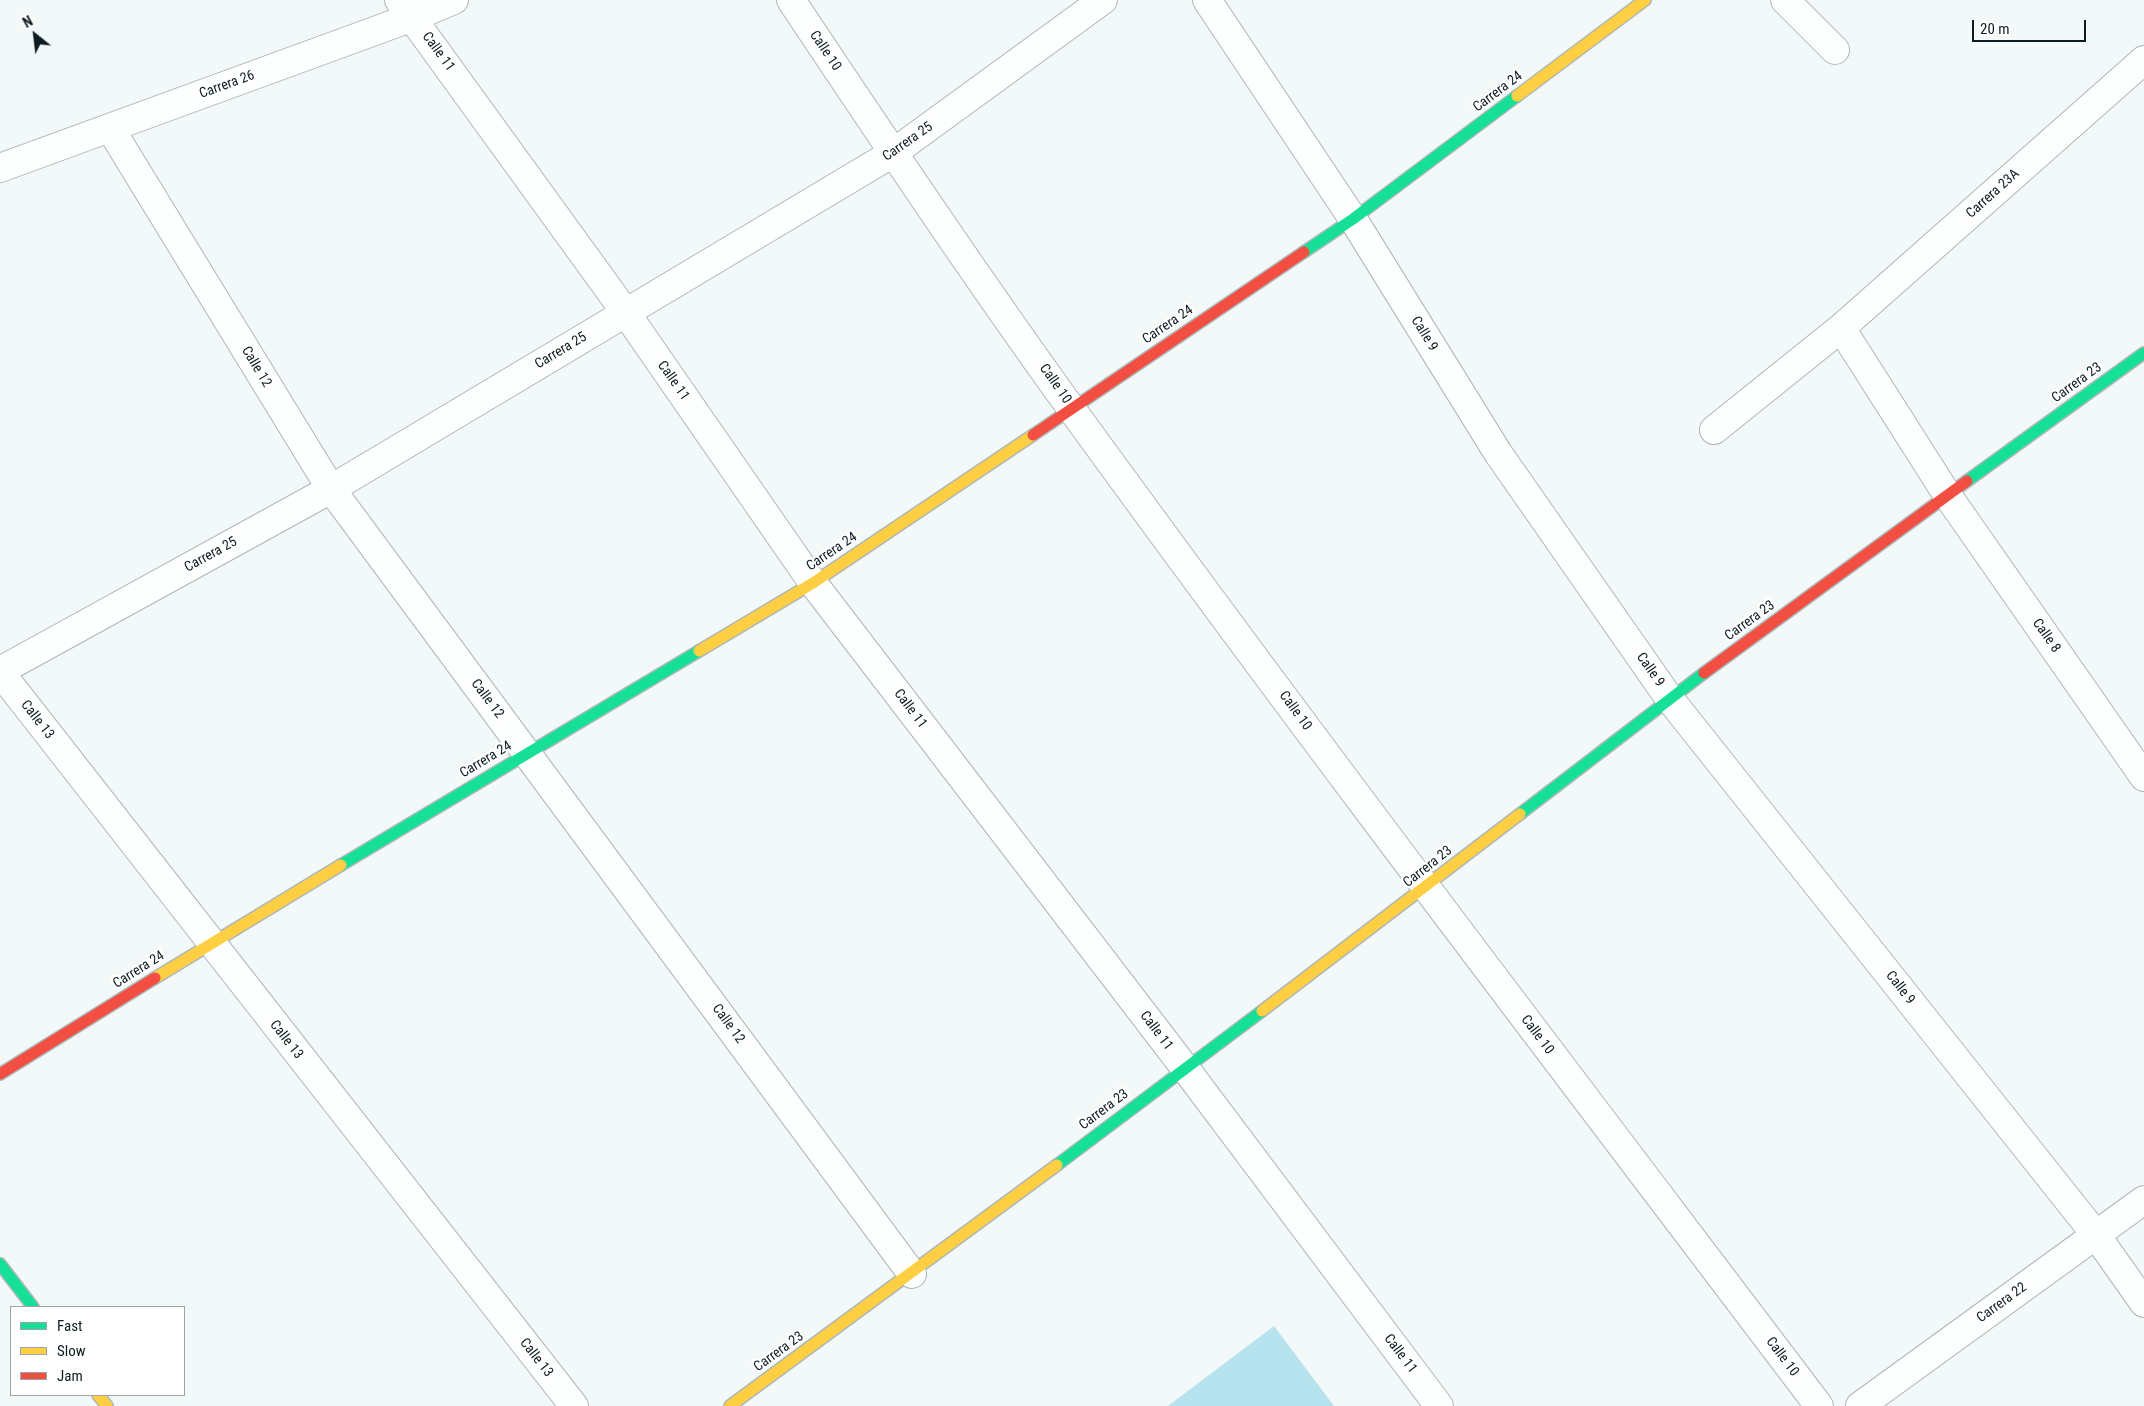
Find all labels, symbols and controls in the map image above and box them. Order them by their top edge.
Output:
north arrow [10,10,60,60]
scale bar [1974,10,2088,42]
text: N [20,13,35,31]
text: 20 m [1980,20,2010,38]
street label: Calle 10 [806,28,844,74]
street label: Calle 11 [418,29,458,75]
street label: Carrera 26 [197,67,257,103]
street label: Carrera 24 [1470,68,1526,116]
street label: Carrera 25 [880,119,936,165]
street label: Carrera 23A [1963,166,2023,222]
street label: Carrera 24 [1140,302,1196,348]
street label: Calle 9 [1407,314,1441,354]
street label: Carrera 25 [532,329,590,373]
street label: Calle 12 [237,344,275,390]
street label: Calle 11 [653,358,693,404]
street label: Carrera 23 [2049,359,2105,407]
street label: Calle 10 [1035,361,1075,407]
street label: Carrera 24 [804,529,860,575]
street label: Carrera 25 [182,534,240,576]
street label: Carrera 23 [1722,597,1778,645]
street label: Calle 8 [2028,616,2064,656]
street label: Calle 9 [1632,650,1668,690]
street label: Calle 12 [467,676,507,722]
street label: Calle 11 [890,686,930,732]
street label: Calle 10 [1275,688,1315,734]
street label: Calle 13 [17,697,57,743]
street label: Carrera 24 [457,738,515,782]
street label: Carrera 23 [1400,843,1456,891]
street label: Carrera 24 [110,948,168,992]
street label: Calle 9 [1882,968,1918,1008]
street label: Calle 12 [708,1001,748,1047]
street label: Calle 11 [1136,1008,1176,1054]
street label: Calle 10 [1517,1012,1557,1058]
street label: Calle 13 [266,1017,306,1063]
street label: Carrera 23 [1076,1086,1132,1134]
street label: Carrera 22 [1974,1279,2030,1327]
legend [10,1306,185,1396]
text: Fast [57,1317,82,1335]
street label: Carrera 23 [751,1328,807,1376]
street label: Calle 11 [1380,1331,1420,1377]
street label: Calle 10 [1762,1334,1802,1380]
street label: Calle 13 [516,1335,556,1381]
text: Slow [57,1342,86,1360]
text: Jam [57,1367,83,1385]

